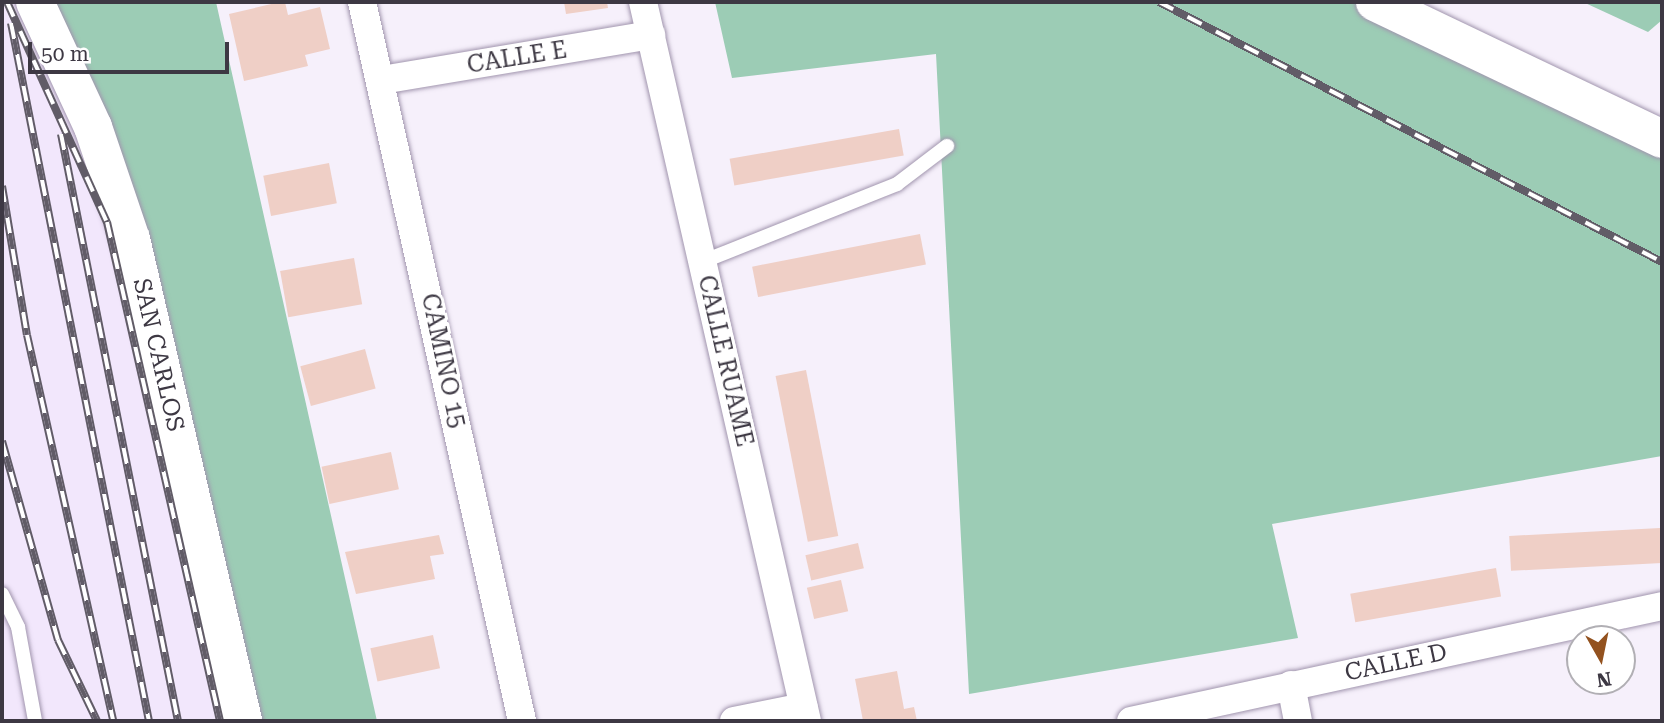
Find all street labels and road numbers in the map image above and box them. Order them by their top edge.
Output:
street label: CALLE E [465,36,569,80]
street label: CALLE RUAME [691,273,759,449]
street label: SAN CARLOS [126,276,190,434]
street label: CAMINO 15 [415,291,471,431]
street label: CALLE D [1342,638,1450,688]

